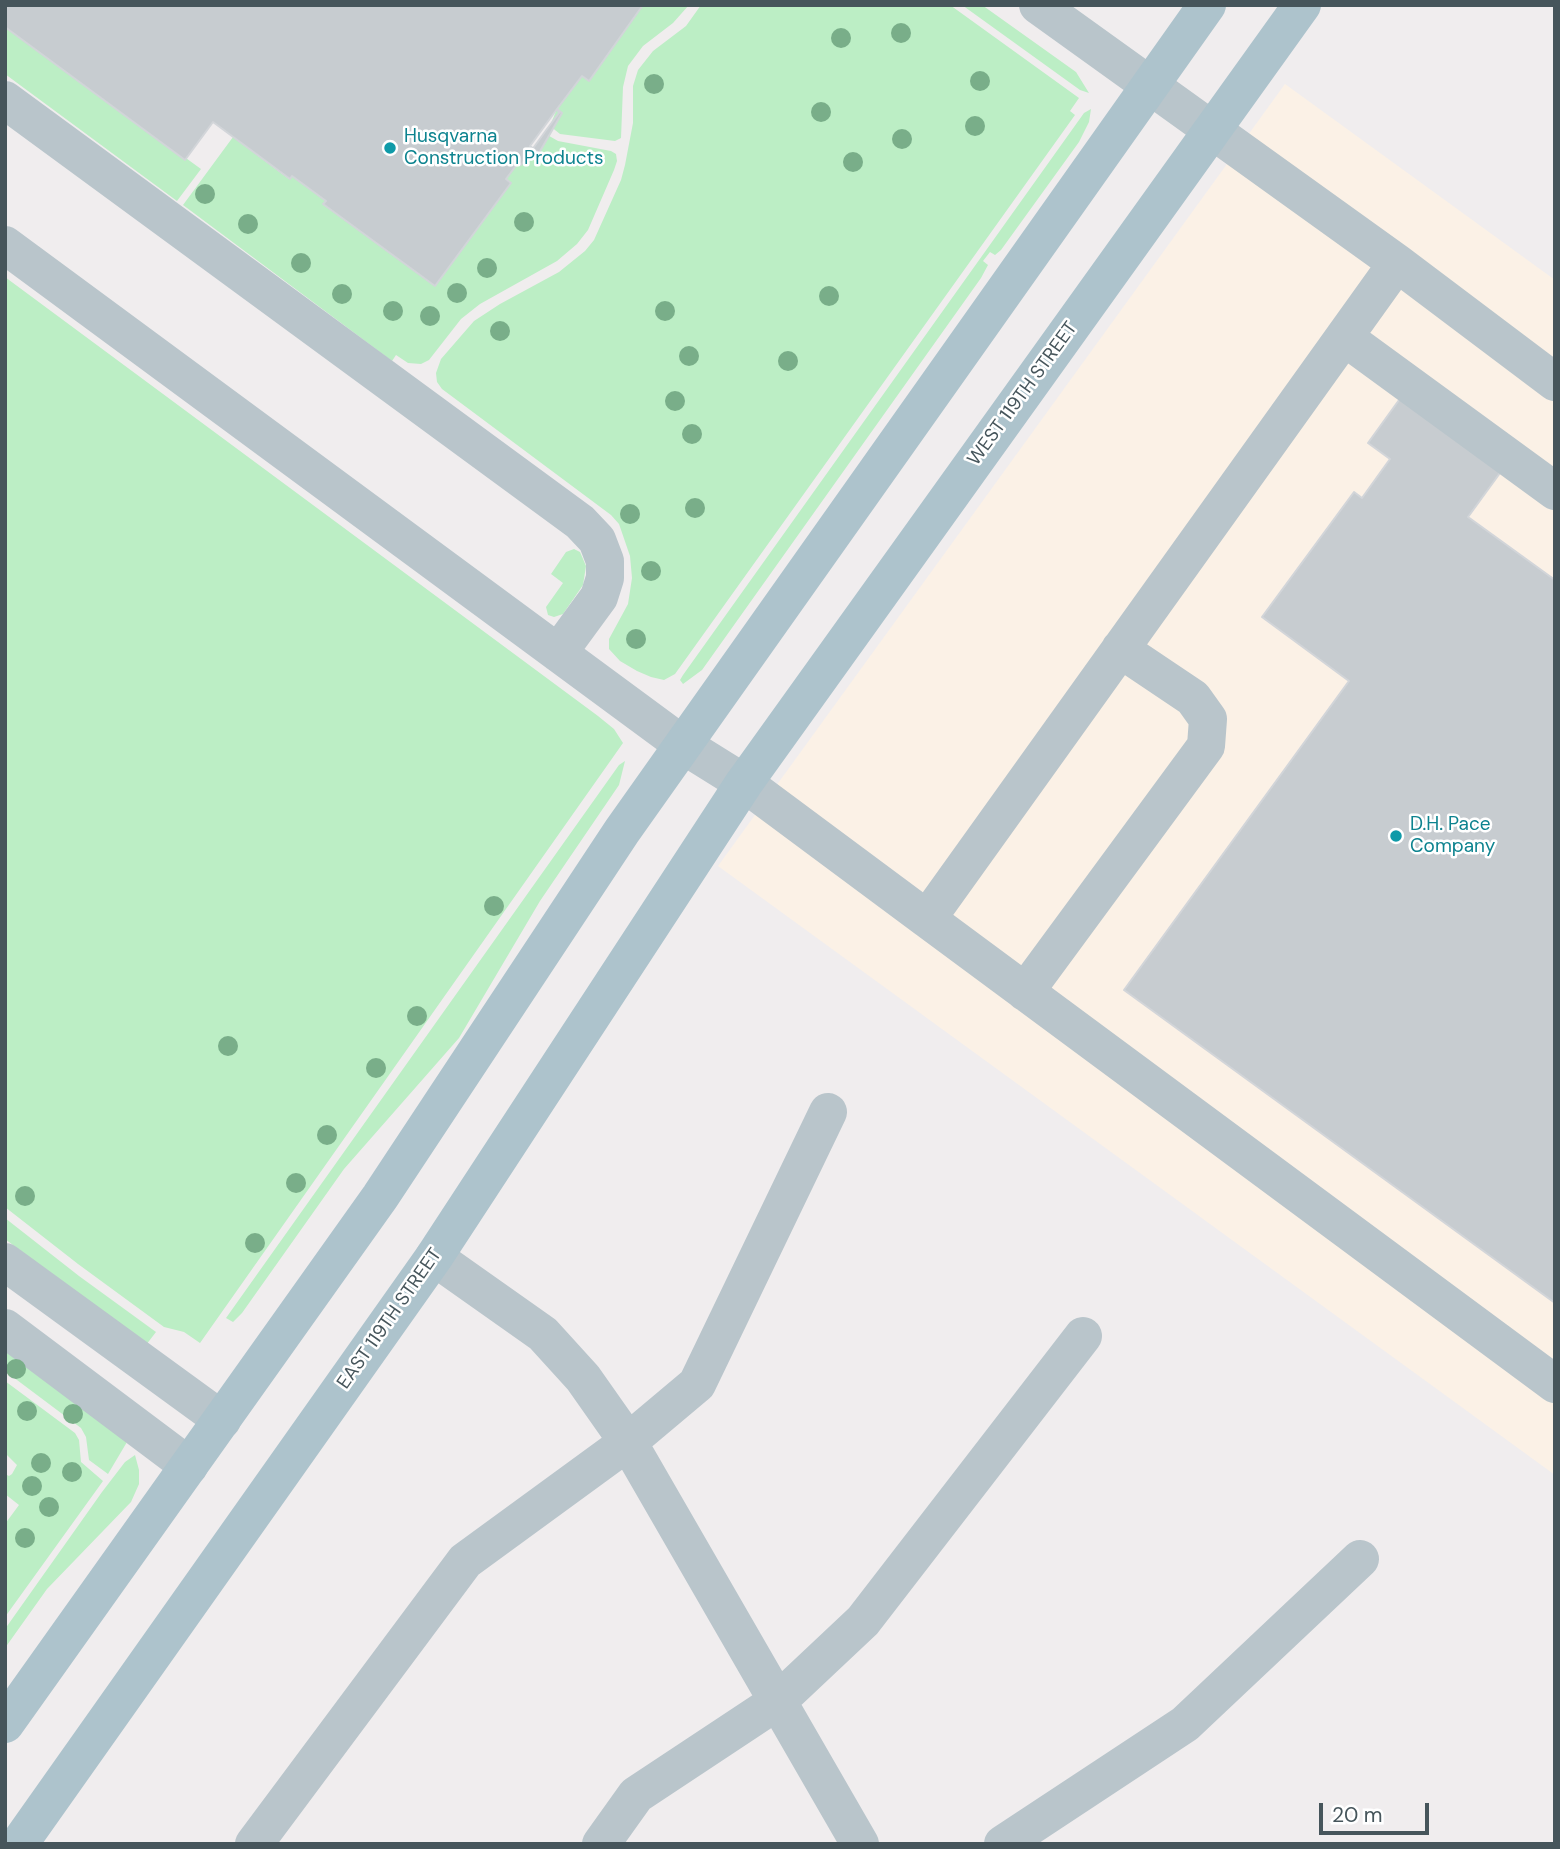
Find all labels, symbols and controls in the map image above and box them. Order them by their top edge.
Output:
place label: Husqvarna Construction Products [404,126,603,170]
marker: Husqvarna Construction Products [382,140,398,156]
street label: WEST 119TH STREET [963,318,1083,470]
place label: D.H. Pace Company [1410,814,1495,858]
marker: D.H. Pace Company [1388,828,1404,844]
street label: EAST 119TH STREET [333,1244,447,1394]
scale bar [1322,1790,1432,1834]
text: 20 m [1332,1801,1383,1829]

